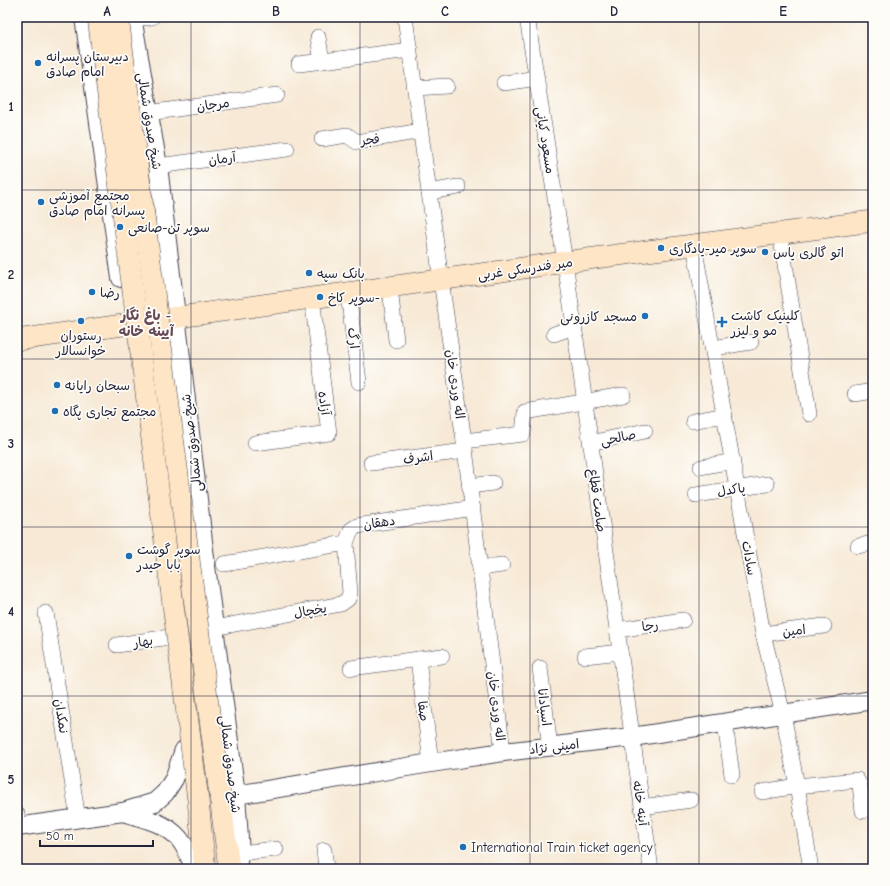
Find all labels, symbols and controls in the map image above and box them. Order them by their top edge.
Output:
text: A [103,4,111,19]
text: B [272,4,280,19]
text: C [441,4,449,19]
text: D [610,4,618,19]
text: E [779,4,787,19]
place label: دبیرستان پسرانه امام صادق [46,49,129,82]
marker: دبیرستان پسرانه امام صادق [33,58,43,68]
street label: شیخ صدوق شمالی [132,71,165,171]
street label: مرجان [196,95,231,115]
text: 1 [8,99,14,114]
street label: مسعود کیانی [531,105,558,175]
street label: فجر [359,131,381,149]
street label: آرمان [208,149,237,168]
place label: مجتمع آموزشی پسرانه امام صادق [49,188,146,221]
marker: مجتمع آموزشی پسرانه امام صادق [36,197,46,207]
place label: سوپر تن-صانعی [128,220,210,237]
marker: سوپر تن-صانعی [115,222,125,232]
place label: سوپر میر-یادگاری [669,241,757,257]
marker: سوپر میر-یادگاری [656,243,666,253]
place label: اتو گالری یاس [773,245,844,261]
marker: اتو گالری یاس [760,247,770,257]
street label: میر فندرسکی غربی [477,254,574,285]
place label: بانک سپه [317,266,365,282]
text: 2 [8,267,14,282]
marker: بانک سپه [304,268,314,278]
place label: رضا [100,285,120,301]
marker: رضا [87,287,97,297]
place label: سوپر کاخ- [328,290,380,307]
marker: سوپر کاخ- [315,292,325,302]
district label: باغ نگار - آیینه خانه [118,306,175,340]
place label: کلینیک کاشت مو و لیزر [730,308,800,339]
place label: مسجد کازرونی [560,309,637,326]
marker: مسجد کازرونی [640,311,650,321]
marker: رستوران خوانسالار [76,316,86,326]
marker: کلینیک کاشت مو و لیزر [716,316,728,328]
street label: ارگ [344,327,362,350]
place label: رستوران خوانسالار [55,328,106,359]
street label: اله وردی خان [442,348,468,420]
place label: سبحان رایانه [65,378,130,394]
marker: سبحان رایانه [52,380,62,390]
street label: آزاده [314,390,334,417]
street label: شیخ صدوق شمالی [178,393,207,493]
place label: مجتمع تجاری پگاه [63,404,156,422]
marker: مجتمع تجاری پگاه [50,406,60,416]
street label: صالحی [599,426,638,451]
text: 3 [8,436,14,451]
street label: اشرف [402,448,434,467]
street label: صامت قطاع [584,467,609,533]
street label: پاکدل [716,480,746,500]
street label: دهقان [362,513,396,532]
street label: سادات [739,540,760,576]
place label: سوپر گوشت بابا حیدر [136,542,201,573]
marker: سوپر گوشت بابا حیدر [124,551,134,561]
street label: یخچال [292,600,328,622]
text: 4 [8,604,14,619]
street label: رجا [641,617,660,635]
street label: امین [782,622,807,640]
street label: بهار [131,633,154,652]
street label: اله وردی خان [484,670,508,742]
street label: اسپادانا [534,687,554,727]
street label: نمکدان [51,698,72,734]
street label: صفا [415,700,432,722]
street label: شیخ صدوق شمالی [215,714,244,814]
street label: امینی نژاد [528,736,580,759]
text: 5 [8,772,15,787]
street label: آینه خانه [629,779,651,828]
scale bar [40,822,153,848]
text: 50 m [46,829,74,843]
place label: International Train ticket agency [471,840,653,855]
marker: International Train ticket agency [458,842,468,852]

